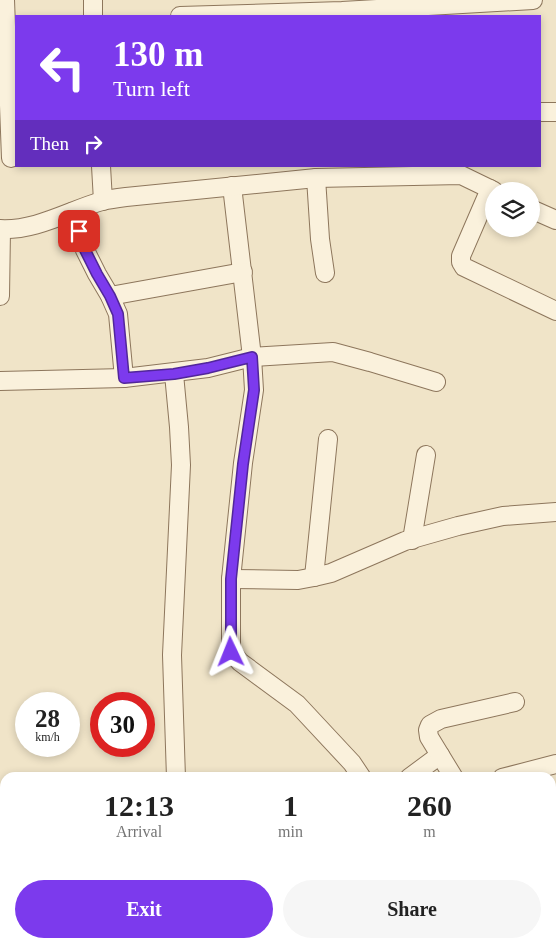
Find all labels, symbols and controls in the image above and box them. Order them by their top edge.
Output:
icon: left [30,35,95,100]
text: 130 m [113,35,203,74]
text: Turn left [113,76,190,101]
icon: right [79,130,107,158]
text: Then [30,133,69,154]
map controls [485,182,540,237]
button: layers [485,182,540,237]
pin [58,210,100,252]
icon: arrive [65,217,93,245]
position arrow [204,625,256,677]
speed limit sign: 30 [90,692,155,757]
text: 28 [35,705,60,732]
text: km/h [35,730,60,744]
text: 12:13 [104,789,174,822]
text: 1 [283,789,298,822]
text: 260 [407,789,452,822]
text: Arrival [116,823,162,840]
text: min [278,823,303,840]
text: m [423,823,436,840]
button: Exit [15,880,273,938]
button: Share [283,880,541,938]

